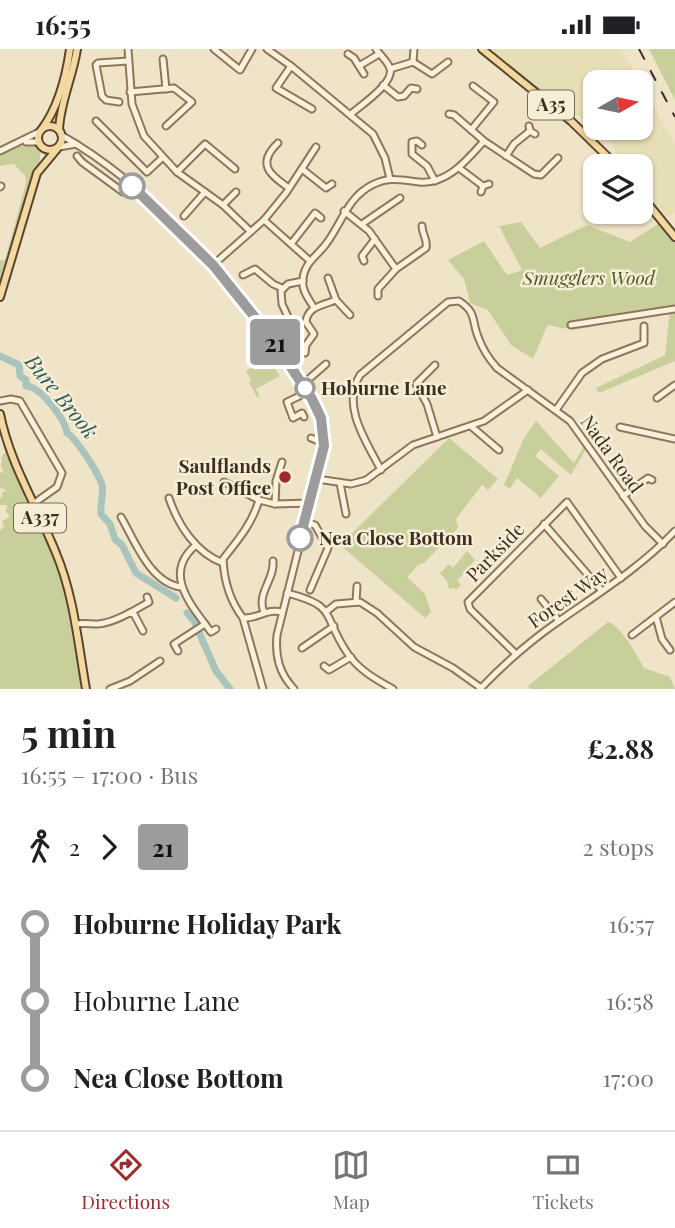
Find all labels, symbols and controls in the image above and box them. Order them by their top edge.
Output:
text: 16:55 [35,7,91,42]
north arrow [583,70,653,140]
map controls [583,70,653,224]
road number: A35 [528,91,574,119]
button: layers [583,154,653,224]
unlabelled marker [119,173,145,199]
park label: Smugglers Wood [522,264,656,290]
line badge: 21 [244,319,306,365]
text: 21 [264,326,286,358]
water label: Bure Brook [19,347,105,444]
place label: Hoburne Lane [321,374,446,400]
marker: Hoburne Lane [295,378,315,398]
street label: Nada Road [576,409,650,498]
place label: Saulflands Post Office [176,452,271,500]
marker: Saulflands Post Office [277,469,293,485]
road number: A337 [14,503,66,533]
street label: Parkside [459,516,529,587]
place label: Nea Close Bottom [319,524,473,550]
marker: Nea Close Bottom [287,525,313,551]
street label: Forest Way [522,559,613,633]
text: 5 min [21,707,116,758]
text: £2.88 [587,731,654,766]
text: 16:55 – 17:00 · Bus [21,759,198,790]
icon: walk [21,828,59,866]
icon: forward [90,828,128,866]
text: 2 [69,831,80,862]
text: 21 [152,831,174,863]
text: 2 stops [583,831,654,862]
text: Hoburne Holiday Park [73,906,341,941]
text: 16:57 [609,908,654,939]
text: Hoburne Lane [73,983,240,1018]
text: 16:58 [606,985,654,1016]
text: Nea Close Bottom [73,1060,284,1095]
text: 17:00 [602,1062,654,1093]
tab: Directions [81,1146,170,1214]
tab: Map [332,1146,370,1214]
tab: Tickets [532,1146,594,1214]

